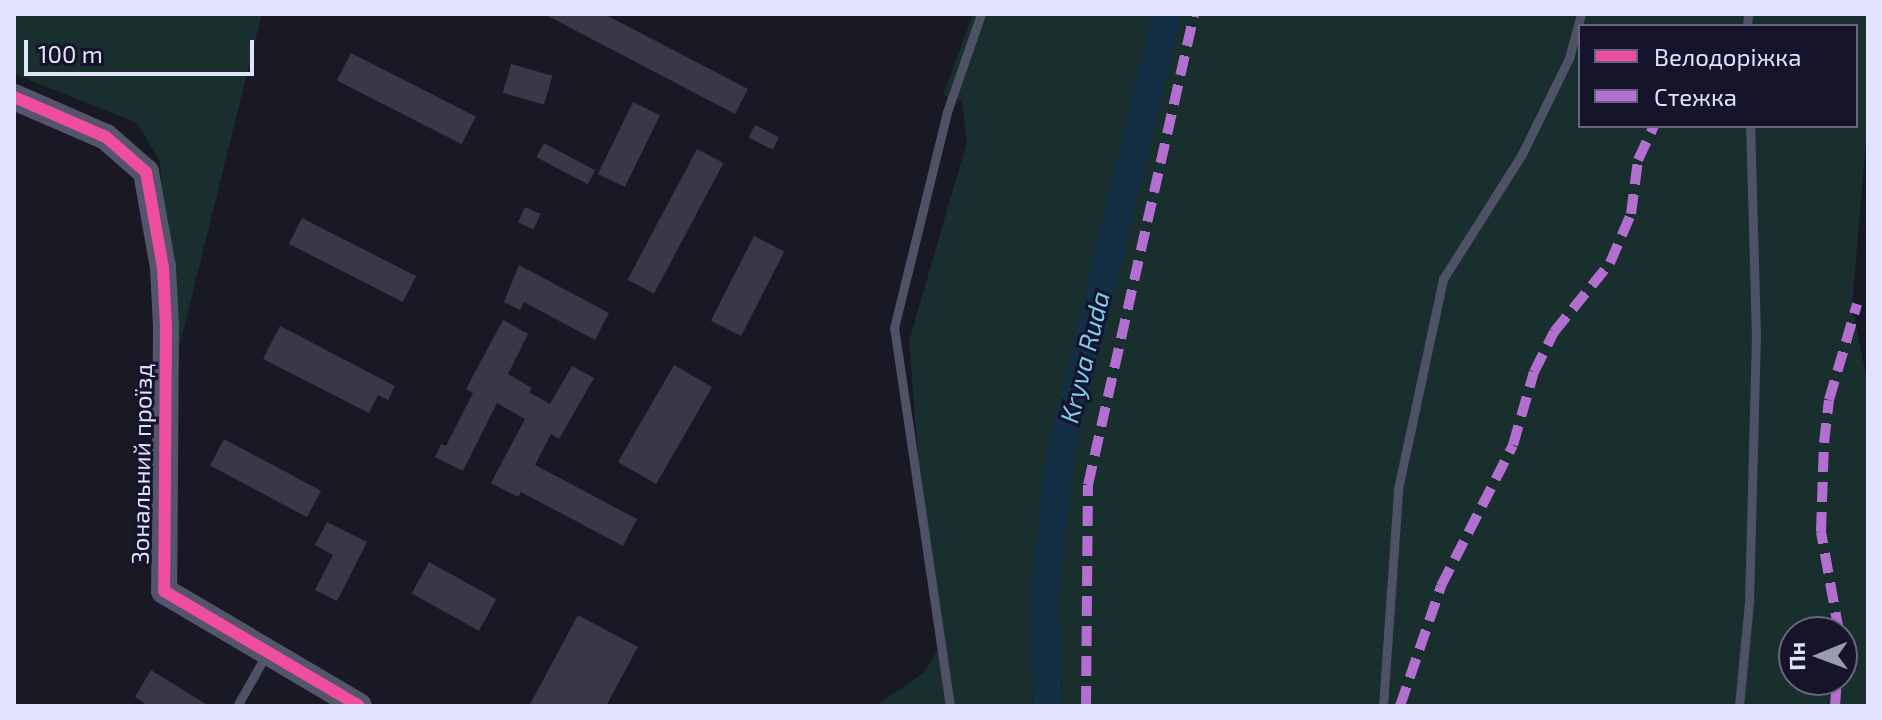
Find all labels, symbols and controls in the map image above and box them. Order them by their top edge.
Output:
scale bar [28,24,258,74]
legend [1578,24,1858,128]
text: 100 m [38,39,103,68]
text: Велодоріжка [1654,42,1801,71]
text: Стежка [1654,82,1737,111]
water label: Kryva Ruda [1053,288,1115,426]
street label: Зональний проїзд [125,363,157,565]
north arrow [1778,616,1858,696]
text: Пн [1783,642,1809,671]

